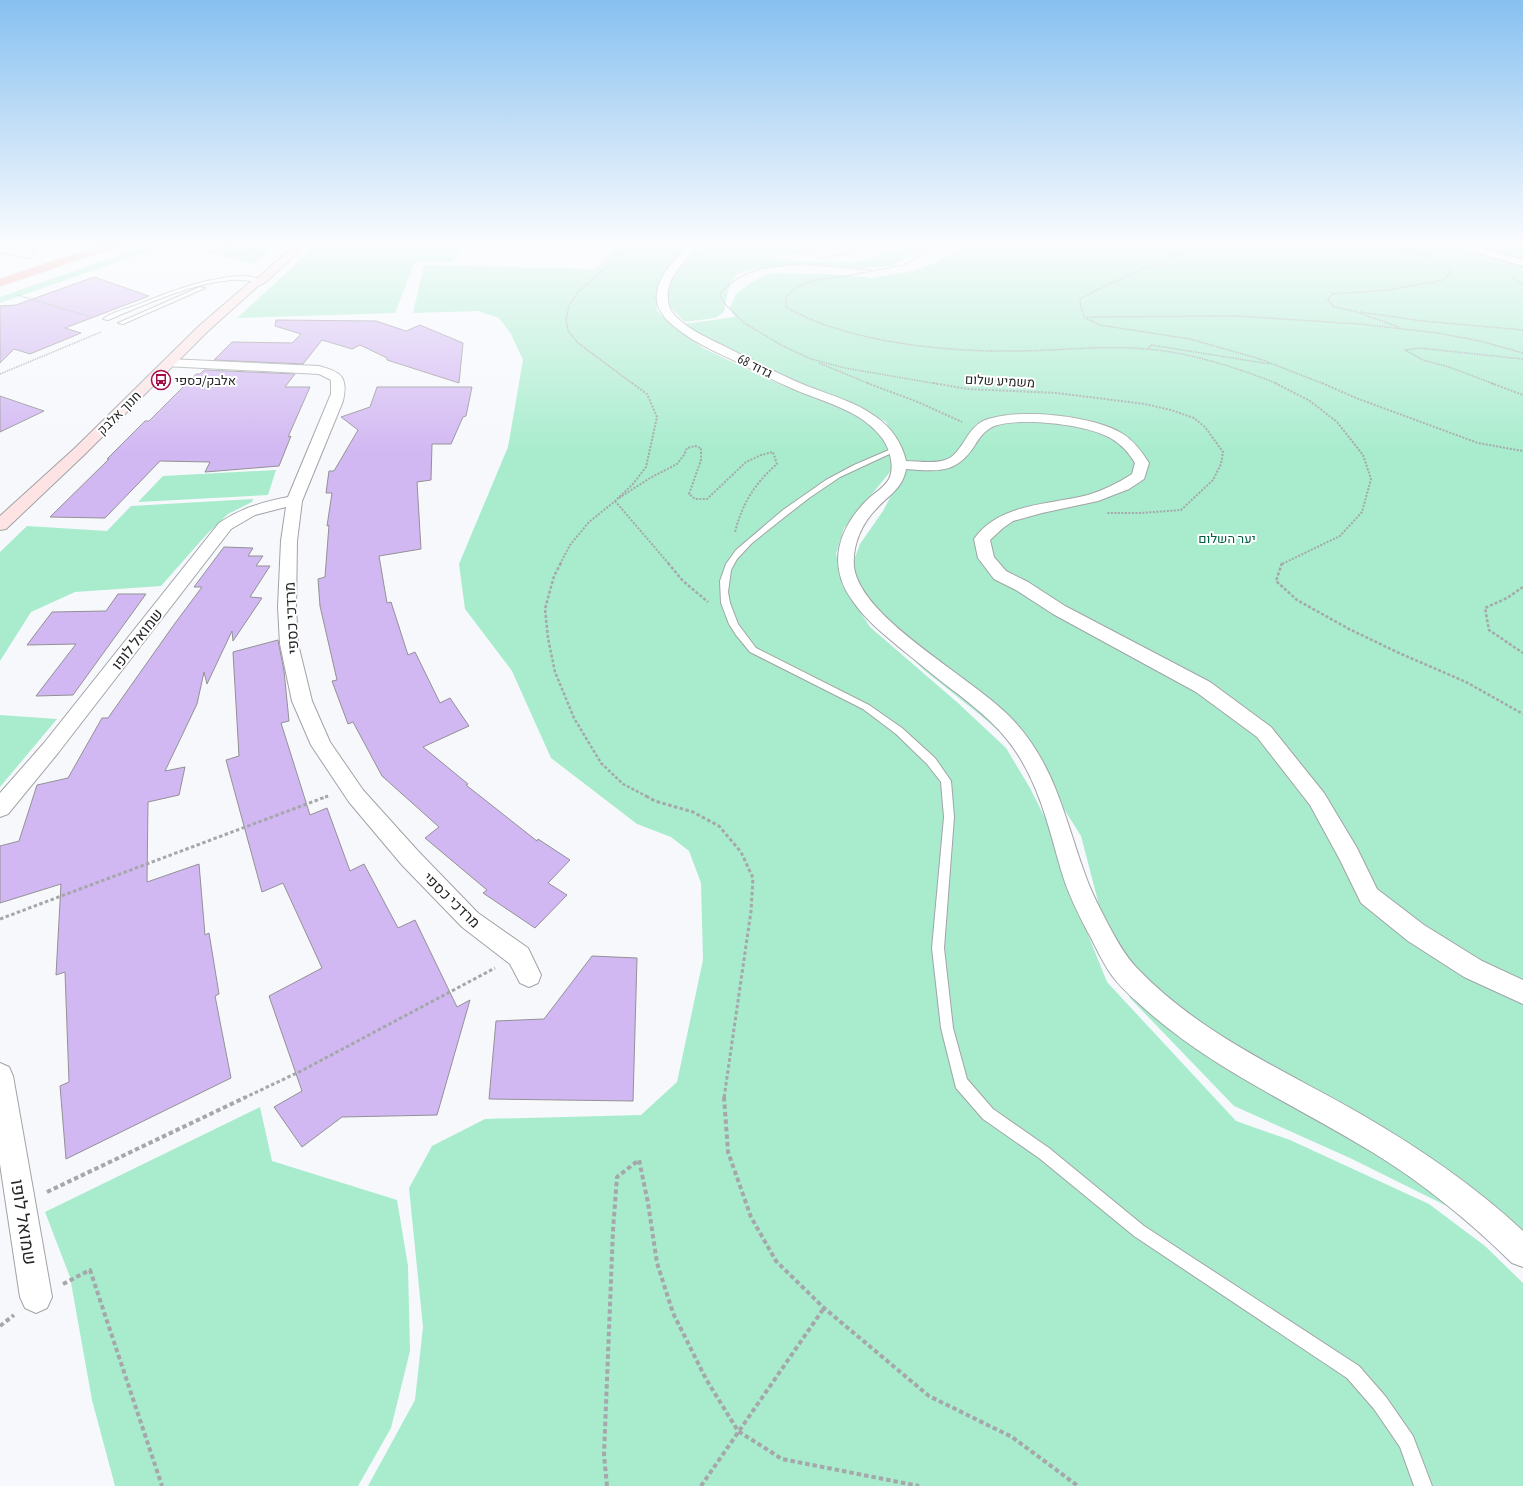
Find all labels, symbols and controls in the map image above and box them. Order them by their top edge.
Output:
street label: גדוד 68 [735,350,775,382]
bus stop icon: אלבק/כספי [150,369,172,391]
street label: משמיע שלום [965,371,1035,391]
place label: אלבק/כספי [175,372,236,389]
street label: חנוך אלבק [93,387,145,439]
park label: יער השלום [1198,530,1256,547]
street label: מרדכי כספי [280,582,302,654]
street label: שמואל לופו [107,605,167,673]
street label: מרדכי כספי [419,868,485,932]
street label: שמואל לופו [6,1177,42,1267]

